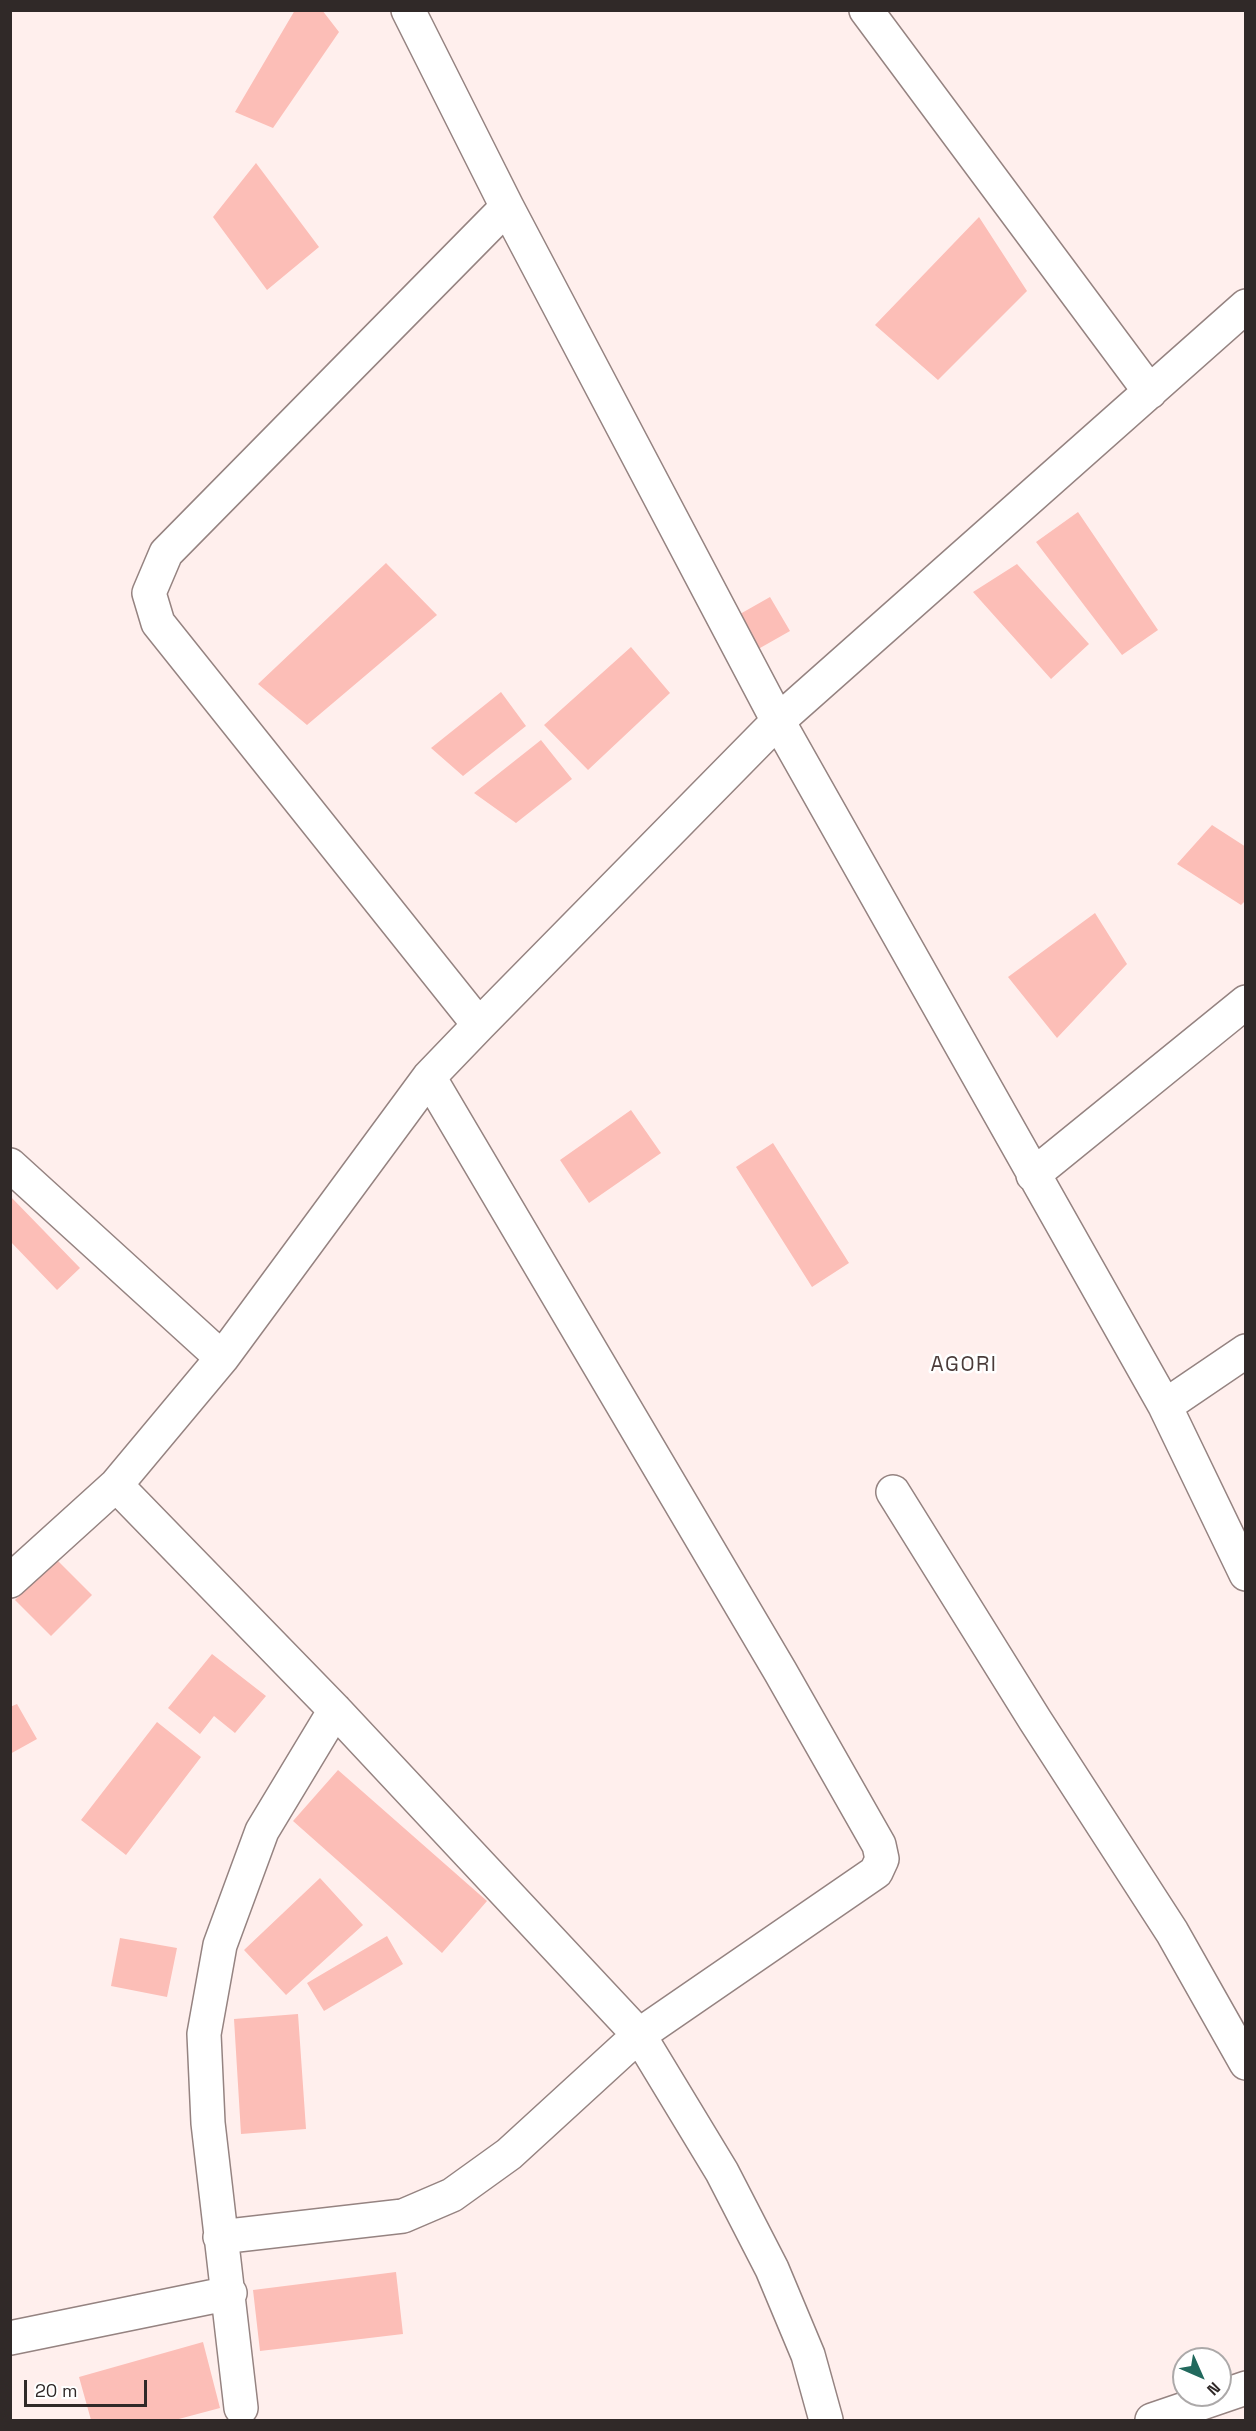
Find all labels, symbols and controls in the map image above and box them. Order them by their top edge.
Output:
district label: AGORI [931,1352,997,1378]
north arrow [1172,2347,1232,2407]
scale bar [27,2368,150,2406]
text: N [1202,2377,1225,2400]
text: 20 m [35,2379,78,2402]

